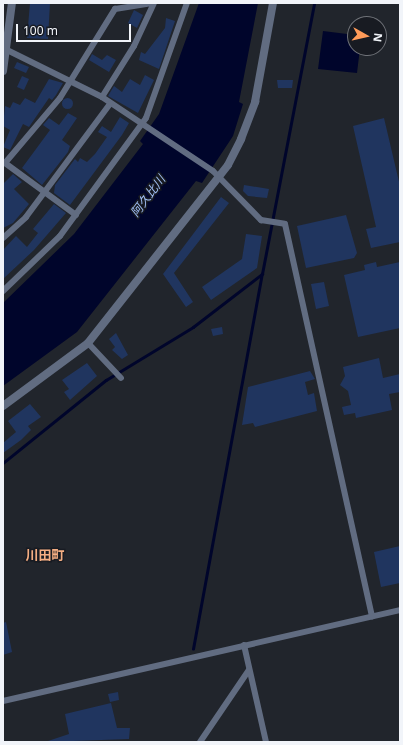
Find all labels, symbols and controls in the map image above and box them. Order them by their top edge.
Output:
scale bar [18,16,133,42]
north arrow [347,16,387,56]
text: 100 m [23,22,58,39]
text: N [370,32,386,43]
water label: 阿久比川 [128,172,168,220]
district label: 川田町 [26,547,64,563]

